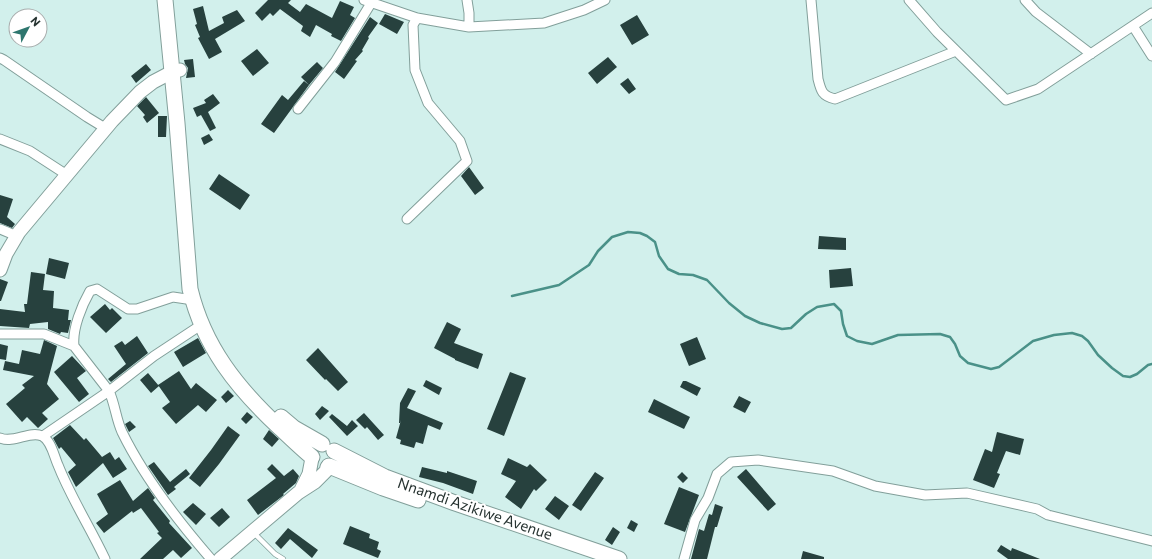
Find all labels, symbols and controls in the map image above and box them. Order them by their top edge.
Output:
north arrow [8,8,48,48]
text: N [28,14,44,28]
street label: Nnamdi Azikiwe Avenue [396,473,555,543]

